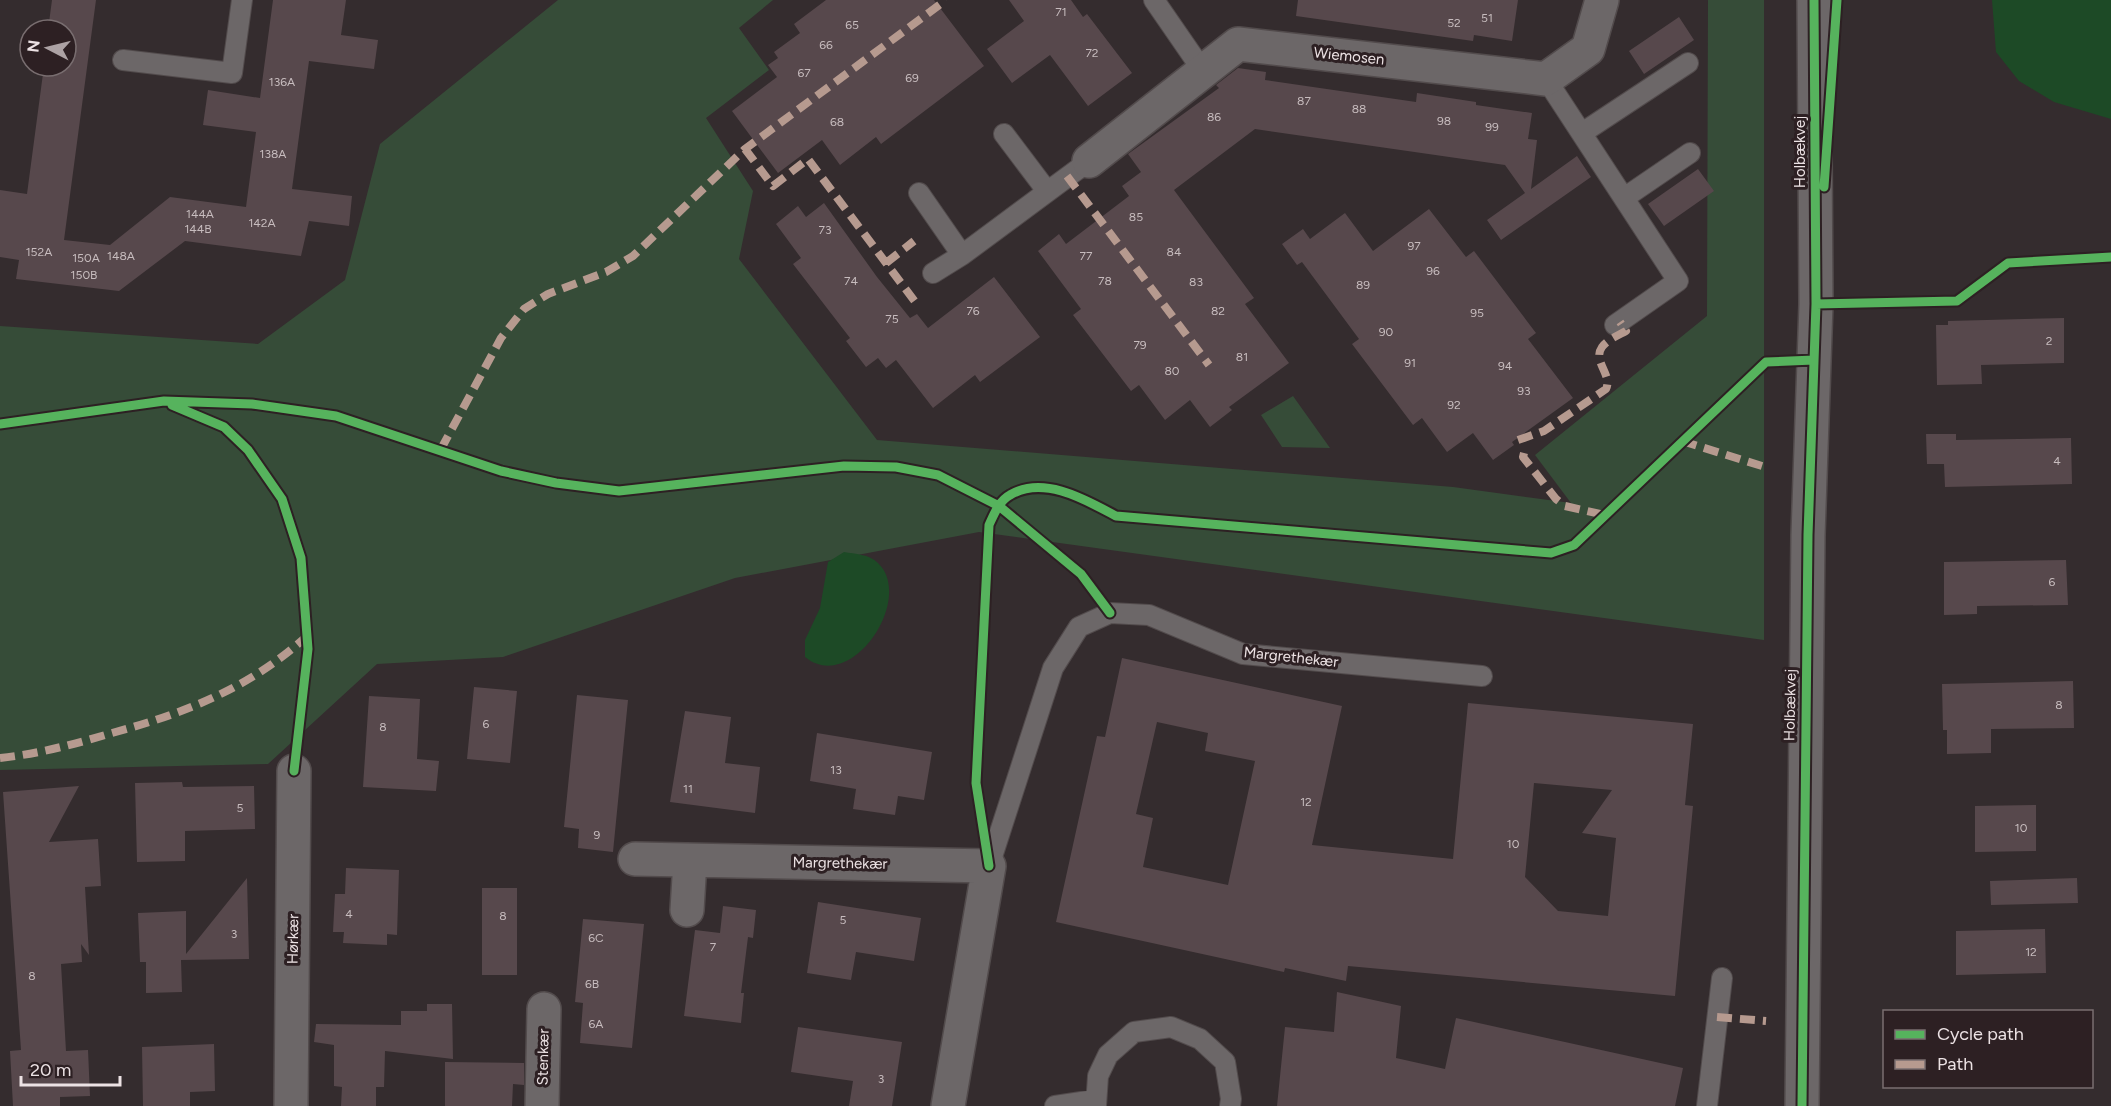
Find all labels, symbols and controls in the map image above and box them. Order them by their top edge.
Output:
house number: 71 [1055,5,1067,19]
house number: 51 [1481,11,1493,25]
house number: 52 [1447,16,1461,30]
north arrow [18,18,78,78]
house number: 65 [845,18,859,32]
house number: 66 [819,38,833,52]
text: N [23,39,44,54]
street label: Wiemosen [1313,43,1385,69]
house number: 72 [1085,46,1099,60]
house number: 67 [797,66,811,80]
house number: 69 [905,71,919,85]
house number: 136A [269,75,295,89]
house number: 87 [1297,94,1311,108]
house number: 88 [1352,102,1366,116]
house number: 86 [1207,110,1221,124]
house number: 98 [1437,114,1451,128]
house number: 68 [830,115,844,129]
street label: Holbækvej [1791,116,1809,188]
house number: 99 [1485,120,1499,134]
house number: 138A [260,147,286,161]
house number: 144A [186,207,214,221]
house number: 85 [1129,210,1143,224]
house number: 142A [248,216,276,230]
house number: 144B [184,222,212,236]
house number: 73 [819,223,831,237]
house number: 97 [1407,239,1421,253]
house number: 152A [26,245,52,259]
house number: 84 [1167,245,1182,259]
house number: 148A [107,249,135,263]
house number: 77 [1080,249,1093,263]
house number: 150A [72,251,100,265]
house number: 96 [1426,264,1440,278]
house number: 150B [71,268,97,282]
house number: 74 [844,274,858,288]
house number: 78 [1098,274,1112,288]
house number: 83 [1189,275,1203,289]
house number: 89 [1356,278,1370,292]
house number: 76 [966,304,980,318]
house number: 82 [1211,304,1225,318]
house number: 95 [1470,306,1484,320]
house number: 75 [885,312,899,326]
house number: 90 [1379,325,1394,339]
house number: 2 [2046,334,2052,348]
house number: 79 [1133,338,1147,352]
house number: 81 [1236,350,1248,364]
house number: 91 [1404,356,1416,370]
house number: 94 [1498,359,1513,373]
house number: 80 [1164,364,1180,378]
house number: 93 [1517,384,1531,398]
house number: 92 [1447,398,1461,412]
house number: 4 [2053,454,2061,468]
house number: 6 [2049,575,2056,589]
street label: Margrethekær [1243,643,1339,671]
street label: Holbækvej [1780,669,1800,741]
house number: 8 [2055,698,2063,712]
house number: 6 [483,717,490,731]
house number: 8 [379,720,387,734]
house number: 13 [830,763,842,777]
house number: 11 [683,782,693,796]
house number: 12 [1300,795,1312,809]
house number: 5 [237,801,244,815]
house number: 10 [2015,821,2028,835]
house number: 9 [594,828,601,842]
house number: 10 [1507,837,1520,851]
street label: Margrethekær [792,853,888,873]
house number: 4 [345,907,353,921]
house number: 8 [499,909,507,923]
house number: 5 [840,913,847,927]
street label: Hørkær [284,914,302,964]
house number: 3 [231,927,237,941]
house number: 6C [588,931,604,945]
house number: 7 [710,940,717,954]
house number: 12 [2025,945,2037,959]
house number: 8 [28,969,36,983]
house number: 6B [585,977,599,991]
legend [1883,1010,2093,1088]
house number: 6A [589,1017,603,1031]
text: Cycle path [1937,1023,2024,1045]
street label: Stenkær [534,1028,552,1086]
scale bar [21,1049,120,1087]
text: Path [1937,1053,1973,1075]
text: 20 m [30,1059,71,1081]
house number: 3 [878,1072,884,1086]

